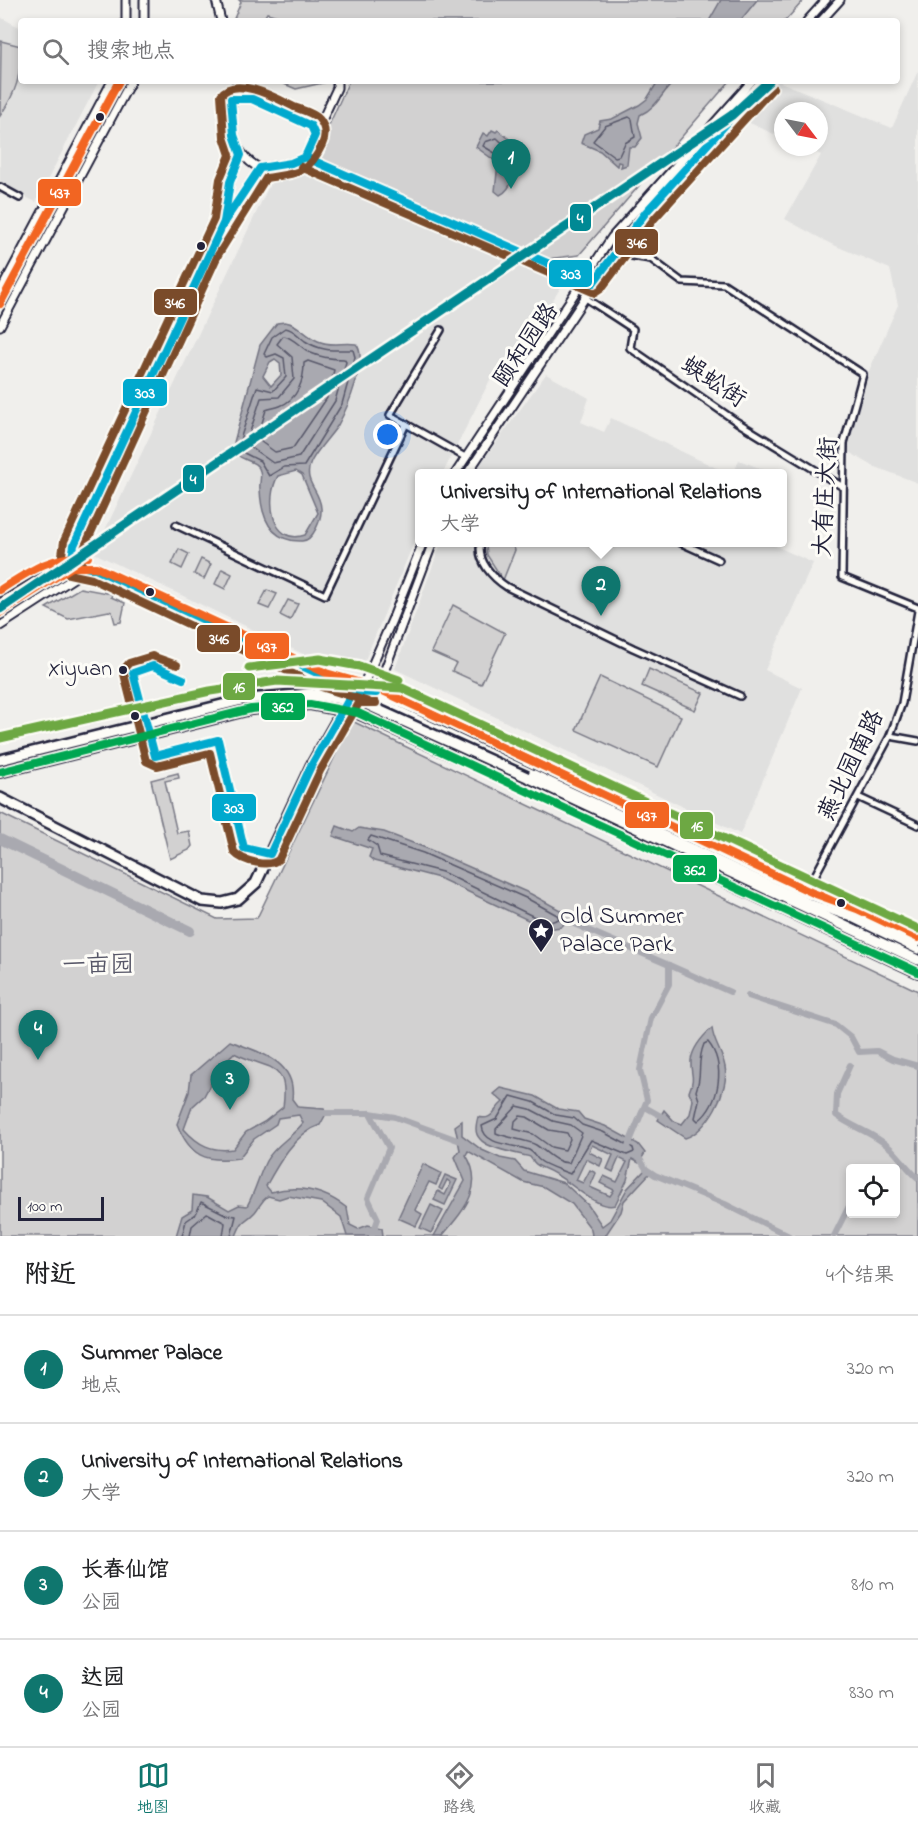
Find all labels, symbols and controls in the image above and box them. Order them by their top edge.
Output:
search box [18,18,900,84]
icon: search [39,35,72,68]
text: 搜索地点 [87,36,175,68]
north arrow [774,102,828,156]
unlabelled marker [94,111,106,123]
pin: 1 [492,140,530,189]
line badge: 437 [37,178,82,207]
text: 437 [49,182,70,206]
line badge: 4 [569,203,592,232]
text: 4 [576,207,584,231]
line badge: 346 [614,228,659,256]
text: 346 [626,232,648,256]
unlabelled marker [195,240,207,252]
line badge: 303 [548,259,593,288]
text: 303 [560,263,581,287]
line badge: 346 [153,288,198,316]
text: 346 [164,292,186,316]
street label: 颐和园路 [486,296,568,396]
street label: 蜈蚣街 [673,348,753,418]
line badge: 303 [122,378,168,407]
text: 303 [134,382,155,406]
your location [373,420,402,449]
street label: 大有庄大街 [806,436,848,558]
line badge: 4 [182,464,205,493]
text: 4 [189,468,197,492]
popup [415,469,787,547]
text: University of International Relations [440,477,762,509]
text: 大学 [440,511,480,540]
pin: 2 [582,566,620,616]
unlabelled marker [144,586,156,598]
line badge: 346 [196,624,241,653]
text: 346 [208,628,230,652]
line badge: 437 [244,632,290,660]
text: 437 [256,636,277,660]
place label: Xiyuan [48,654,112,687]
marker: Xiyuan [117,664,129,676]
line badge: 16 [222,672,256,701]
text: 16 [233,676,246,700]
line badge: 362 [260,692,306,721]
text: 362 [271,696,294,720]
street label: 燕北园南路 [810,704,894,828]
unlabelled marker [129,710,141,722]
line badge: 303 [211,793,257,822]
text: 303 [223,797,244,821]
line badge: 437 [624,801,670,829]
text: 437 [636,805,657,829]
line badge: 16 [679,811,714,840]
text: 16 [691,815,704,839]
line badge: 362 [672,854,718,883]
text: 362 [683,859,706,883]
unlabelled marker [835,897,847,909]
place label: Old Summer Palace Park [560,900,684,963]
place icon: Old Summer Palace Park [526,916,556,954]
park label: 一亩园 [62,949,134,984]
pin: 4 [18,1010,57,1060]
pin: 3 [210,1060,250,1110]
map controls [846,1164,900,1218]
button: locate [846,1164,900,1218]
scale bar [18,1194,104,1222]
text: 100 m [27,1195,62,1219]
text: 附近 [24,1257,76,1295]
text: 4个结果 [826,1262,894,1291]
text: Summer Palace [81,1338,222,1370]
text: 1 [40,1355,47,1384]
text: 320 m [847,1355,894,1384]
text: 地点 [81,1372,121,1401]
text: University of International Relations [81,1446,403,1478]
text: 2 [39,1463,48,1492]
text: 320 m [847,1463,894,1492]
text: 大学 [81,1480,121,1509]
text: 长春仙馆 [81,1555,169,1587]
text: 3 [39,1571,48,1600]
text: 810 m [851,1571,894,1600]
text: 公园 [81,1589,121,1618]
text: 达园 [81,1663,125,1695]
text: 4 [39,1679,48,1708]
text: 830 m [849,1679,894,1708]
text: 公园 [81,1697,121,1726]
tab: 地图 [137,1759,170,1820]
tab: 路线 [443,1759,476,1820]
tab: 收藏 [749,1759,782,1820]

